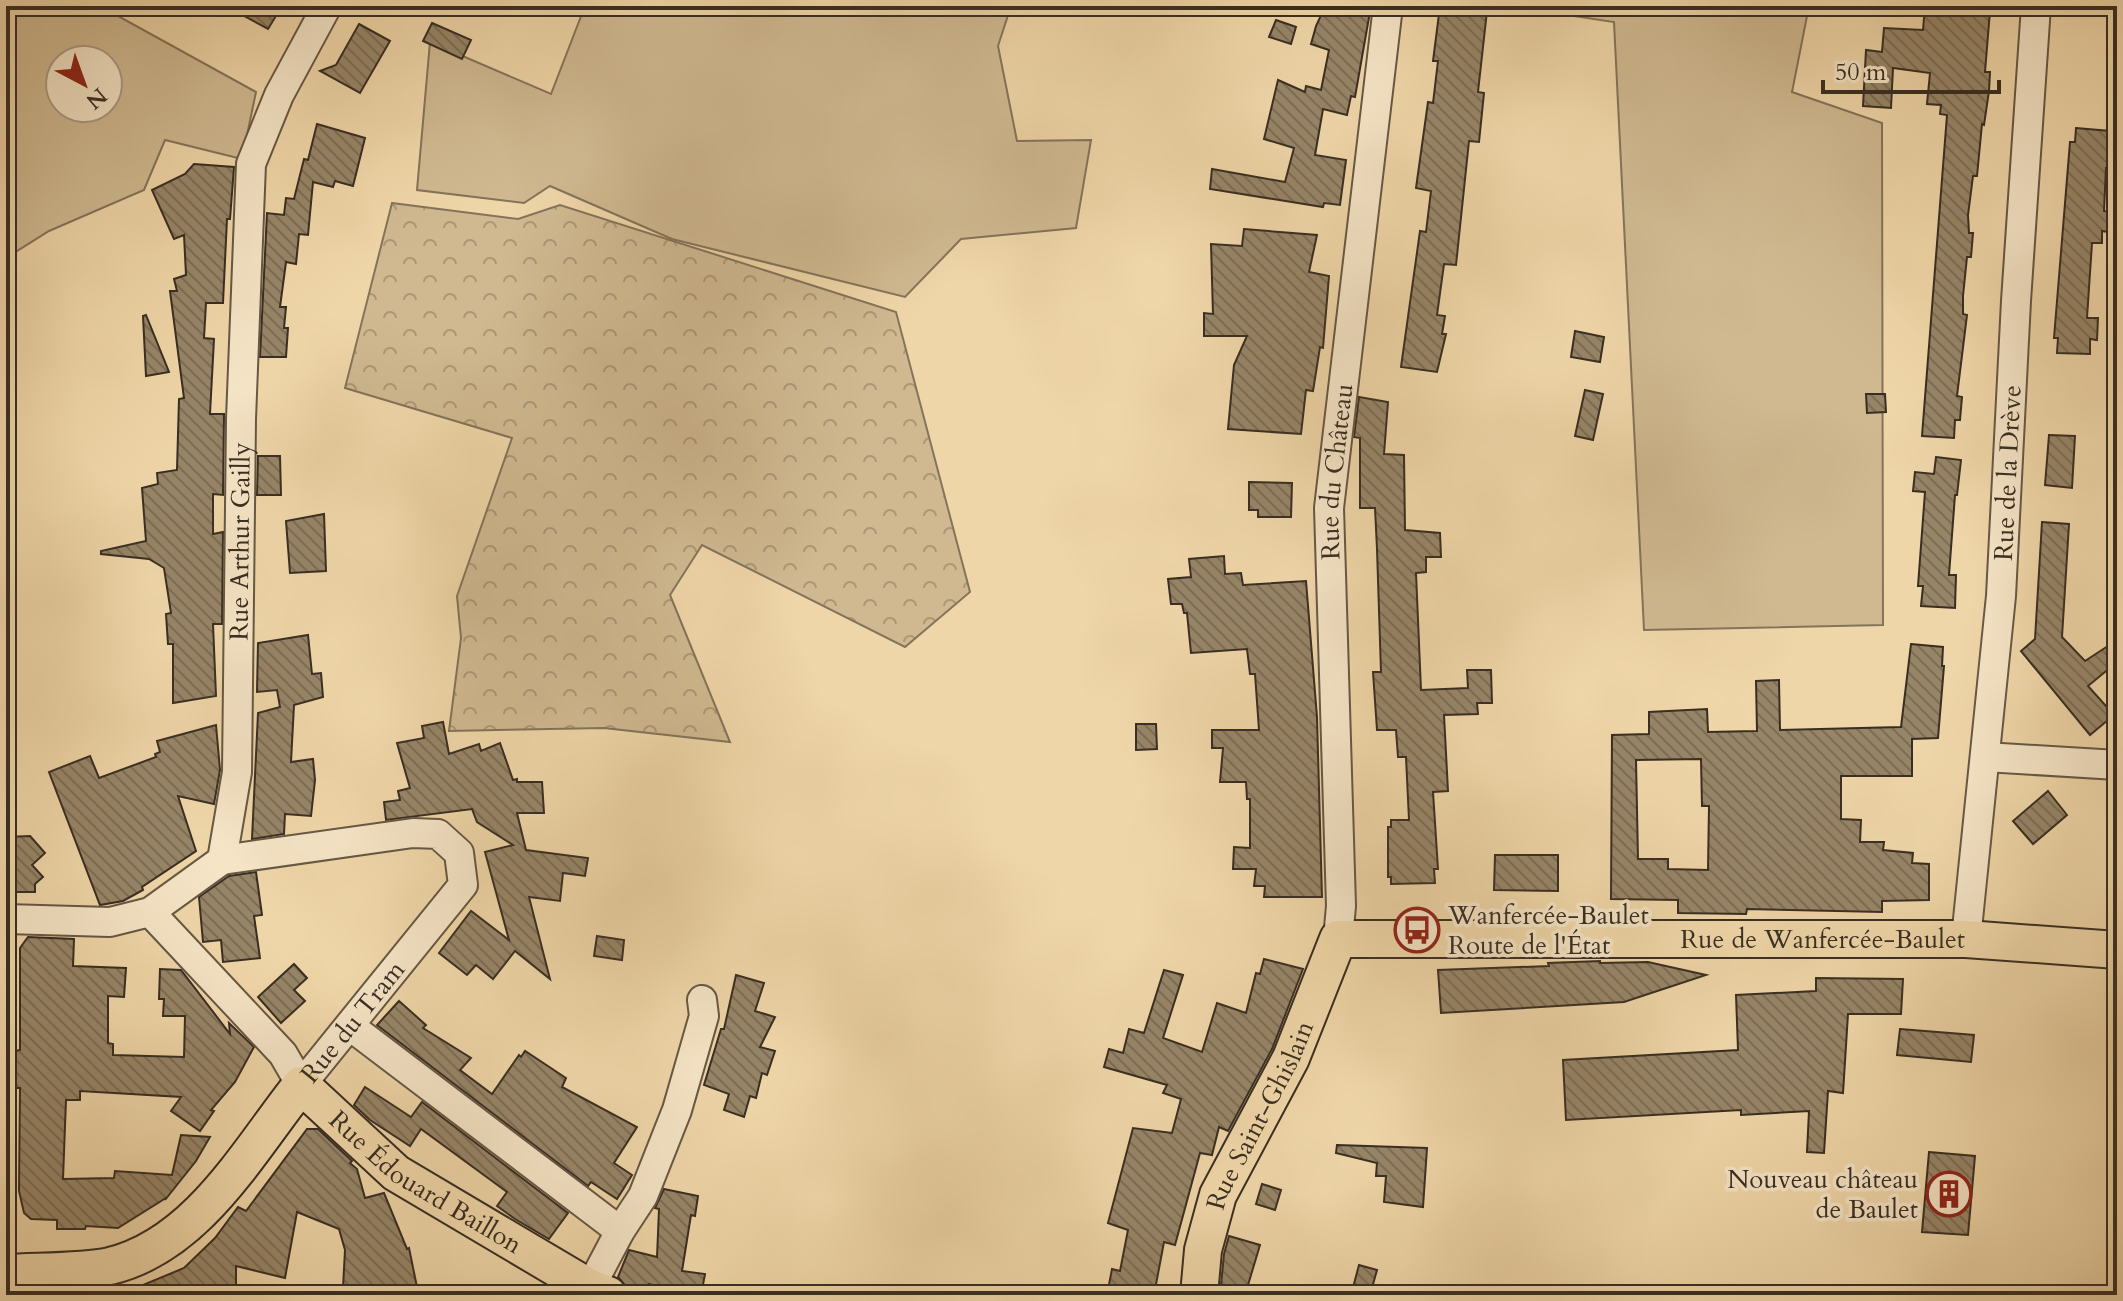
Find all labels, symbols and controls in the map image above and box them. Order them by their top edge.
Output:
north arrow [44,44,124,124]
scale bar [1823,44,1999,94]
text: 50 m [1835,56,1887,89]
text: N [79,81,114,116]
street label: Rue du Château [1312,382,1361,560]
street label: Rue de la Drève [1985,384,2029,562]
street label: Rue Arthur Gailly [221,442,258,641]
place label: Wanfercée-Baulet Route de l'État [1447,898,1649,963]
bus stop icon: Wanfercée-Baulet Route de l'État [1393,906,1441,954]
street label: Rue de Wanfercée-Baulet [1680,922,1965,957]
street label: Rue du Tram [292,953,413,1090]
street label: Rue Saint-Ghislain [1197,1015,1322,1213]
street label: Rue Édouard Baillon [322,1102,529,1262]
place label: Nouveau château de Baulet [1727,1162,1918,1227]
building icon: Nouveau château de Baulet [1925,1170,1973,1218]

